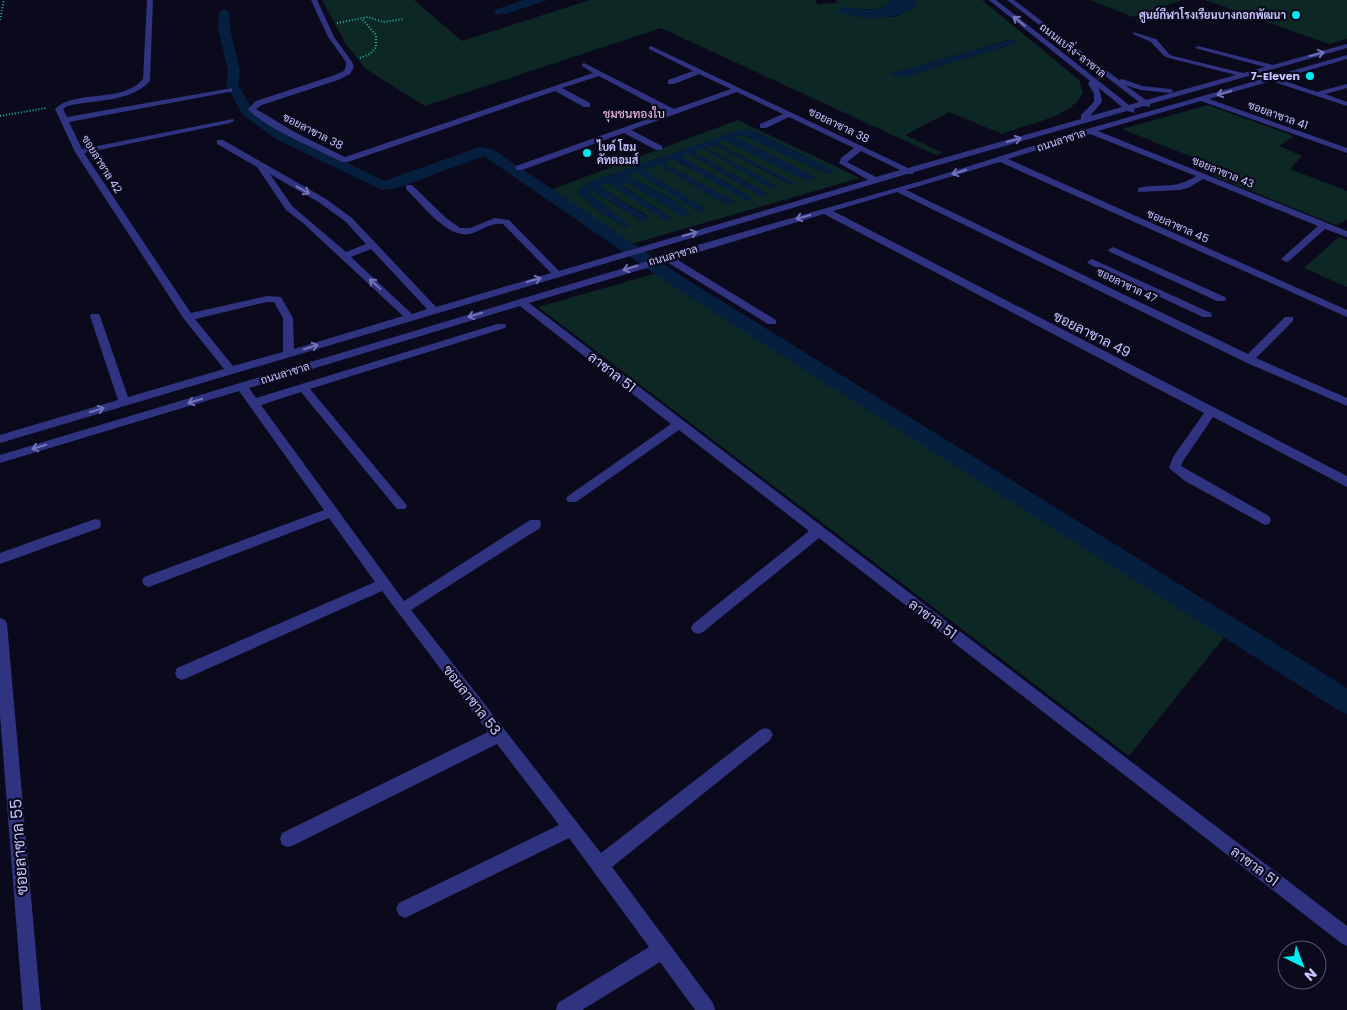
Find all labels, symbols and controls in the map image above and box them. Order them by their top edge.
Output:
place label: ศูนย์กีฬาโรงเรียนบางกอกพัฒนา [1139,7,1286,23]
marker: ศูนย์กีฬาโรงเรียนบางกอกพัฒนา [1290,9,1302,21]
one-way arrow [1013,16,1026,27]
street label: ถนนแบริ่ง-ลาซาล [1036,17,1111,81]
one-way arrow [1308,49,1324,59]
place label: 7-Eleven [1251,68,1300,84]
marker: 7-Eleven [1304,70,1316,82]
one-way arrow [1216,88,1232,98]
street label: ซอยลาซาล 41 [1246,97,1310,133]
street label: ซอยลาซาล 38 [806,103,872,147]
district label: ชุมชนทองใบ [603,105,665,123]
street label: ซอยลาซาล 38 [280,109,346,153]
street label: ถนนลาซาล [1034,125,1088,155]
street label: ซอยลาซาล 42 [78,132,126,196]
one-way arrow [1005,134,1021,144]
place label: ไบค์ โฮม คัทตอมส์ [596,139,639,168]
marker: ไบค์ โฮม คัทตอมส์ [581,147,593,159]
street label: ซอยลาซาล 43 [1189,152,1257,192]
one-way arrow [951,167,967,177]
one-way arrow [295,186,310,195]
street label: ซอยลาซาล 45 [1144,205,1212,247]
one-way arrow [795,213,811,223]
one-way arrow [681,229,697,239]
street label: ถนนลาซาล [646,240,700,270]
one-way arrow [623,263,639,273]
street label: ซอยลาซาล 47 [1094,263,1160,307]
one-way arrow [525,275,541,285]
one-way arrow [368,278,381,290]
street label: ซอยลาซาล 49 [1050,306,1134,362]
one-way arrow [467,310,483,320]
one-way arrow [303,341,319,351]
street label: ลาซาล 51 [584,347,640,397]
street label: ถนนลาซาล [258,358,312,388]
one-way arrow [187,396,203,406]
one-way arrow [89,404,105,414]
one-way arrow [32,443,48,453]
street label: ลาซาล 51 [905,594,961,644]
street label: ซอยลาซาล 53 [438,661,506,739]
street label: ซอยลาซาล 55 [4,798,34,896]
street label: ลาซาล 51 [1227,841,1283,891]
north arrow [1277,940,1327,990]
text: N [1300,964,1321,986]

